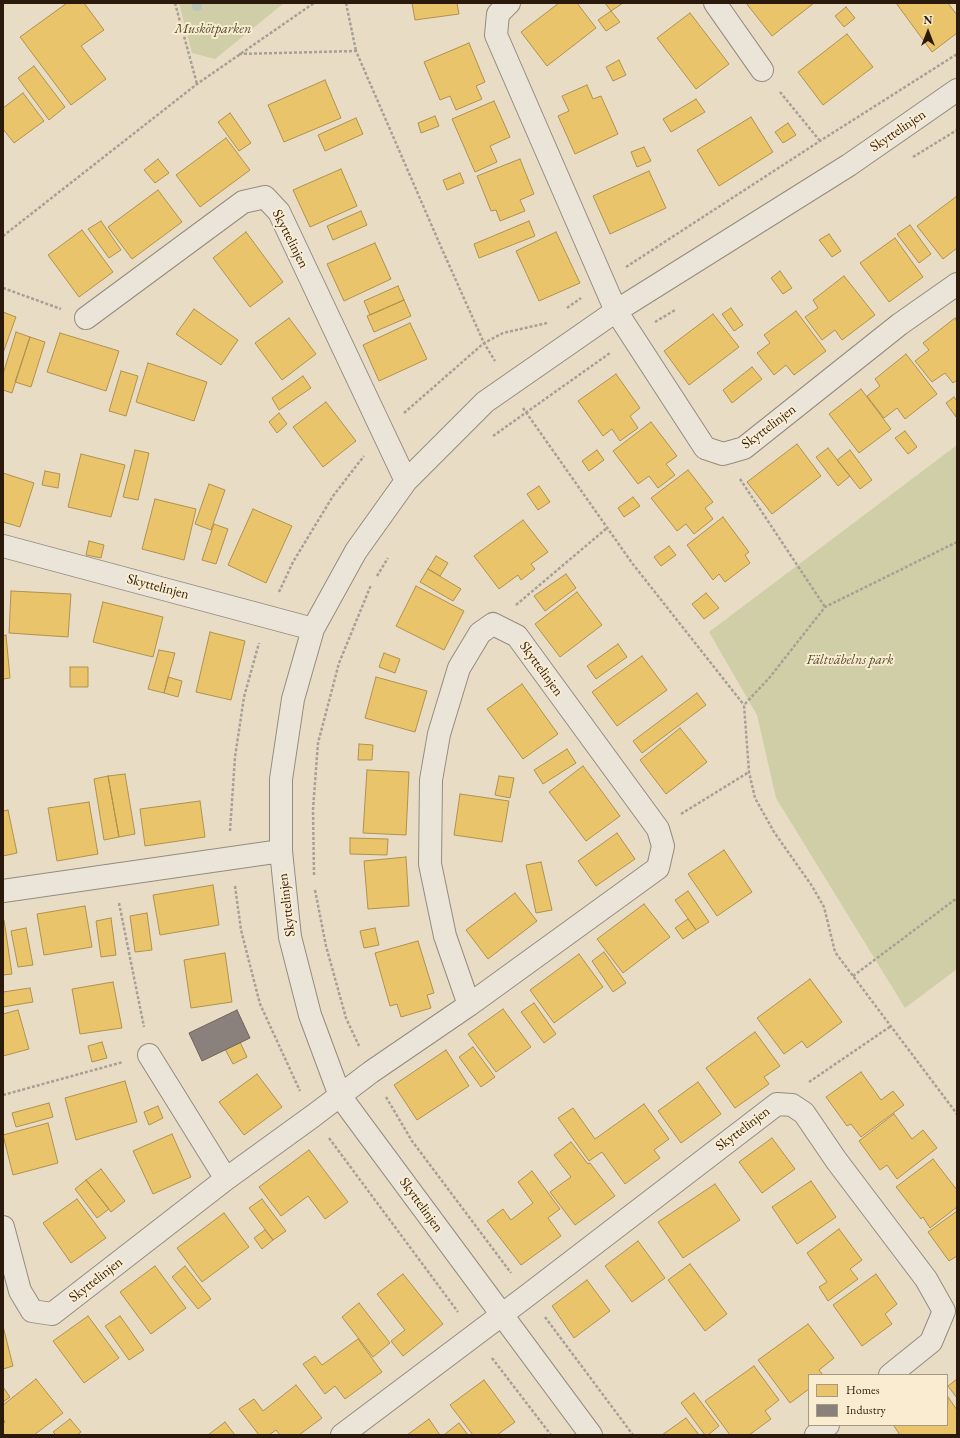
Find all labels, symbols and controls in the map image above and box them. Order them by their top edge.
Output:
north arrow [908,12,948,52]
text: N [924,13,932,27]
park label: Muskötparken [175,21,251,37]
street label: Skyttelinjen [867,106,929,156]
street label: Skyttelinjen [268,207,312,271]
street label: Skyttelinjen [739,401,799,453]
street label: Skyttelinjen [125,571,191,603]
street label: Skyttelinjen [515,638,567,700]
park label: Fältväbelns park [807,652,893,668]
street label: Skyttelinjen [275,872,299,938]
street label: Skyttelinjen [713,1103,773,1155]
street label: Skyttelinjen [395,1174,447,1236]
street label: Skyttelinjen [66,1254,126,1306]
legend [808,1374,948,1426]
text: Homes [846,1382,880,1398]
text: Industry [846,1402,886,1418]

